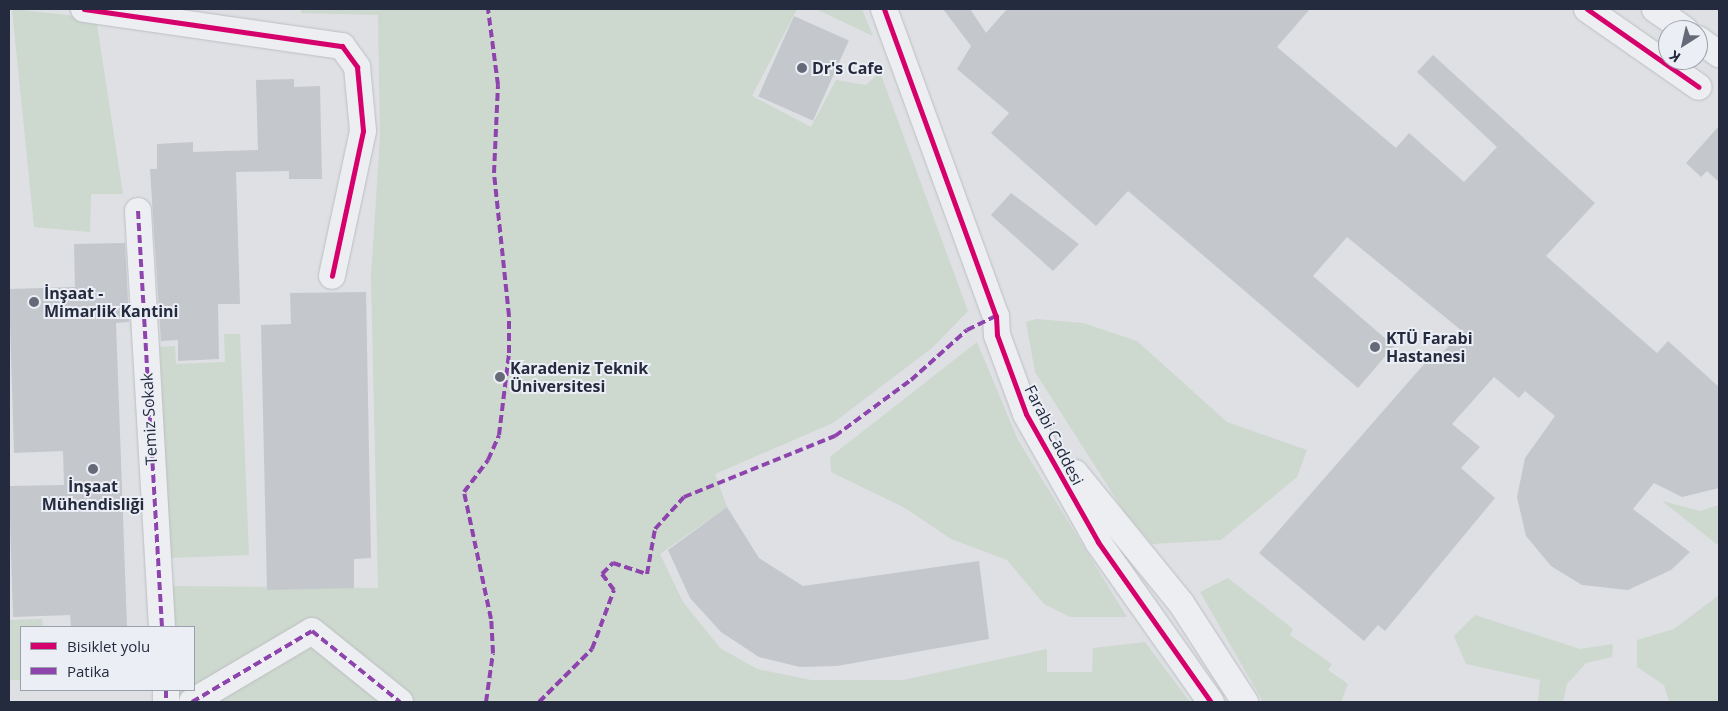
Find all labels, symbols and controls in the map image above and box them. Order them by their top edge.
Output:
north arrow [1658,20,1708,70]
text: K [1665,46,1684,67]
place label: Dr's Cafe [812,58,883,78]
marker: Dr's Cafe [796,62,808,74]
place label: İnşaat - Mimarlik Kantini [44,283,178,321]
marker: İnşaat - Mimarlik Kantini [28,296,40,308]
place label: KTÜ Farabi Hastanesi [1386,328,1473,366]
marker: KTÜ Farabi Hastanesi [1368,340,1382,354]
place label: Karadeniz Teknik Üniversitesi [510,358,648,396]
marker: Karadeniz Teknik Üniversitesi [494,371,506,383]
street label: Temiz Sokak [137,372,161,466]
street label: Farabi Caddesi [1021,382,1087,488]
marker: İnşaat Mühendisliği [87,463,99,475]
place label: İnşaat Mühendisliği [42,476,144,514]
legend [20,626,195,691]
text: Bisiklet yolu [67,636,150,656]
text: Patika [67,661,110,681]

